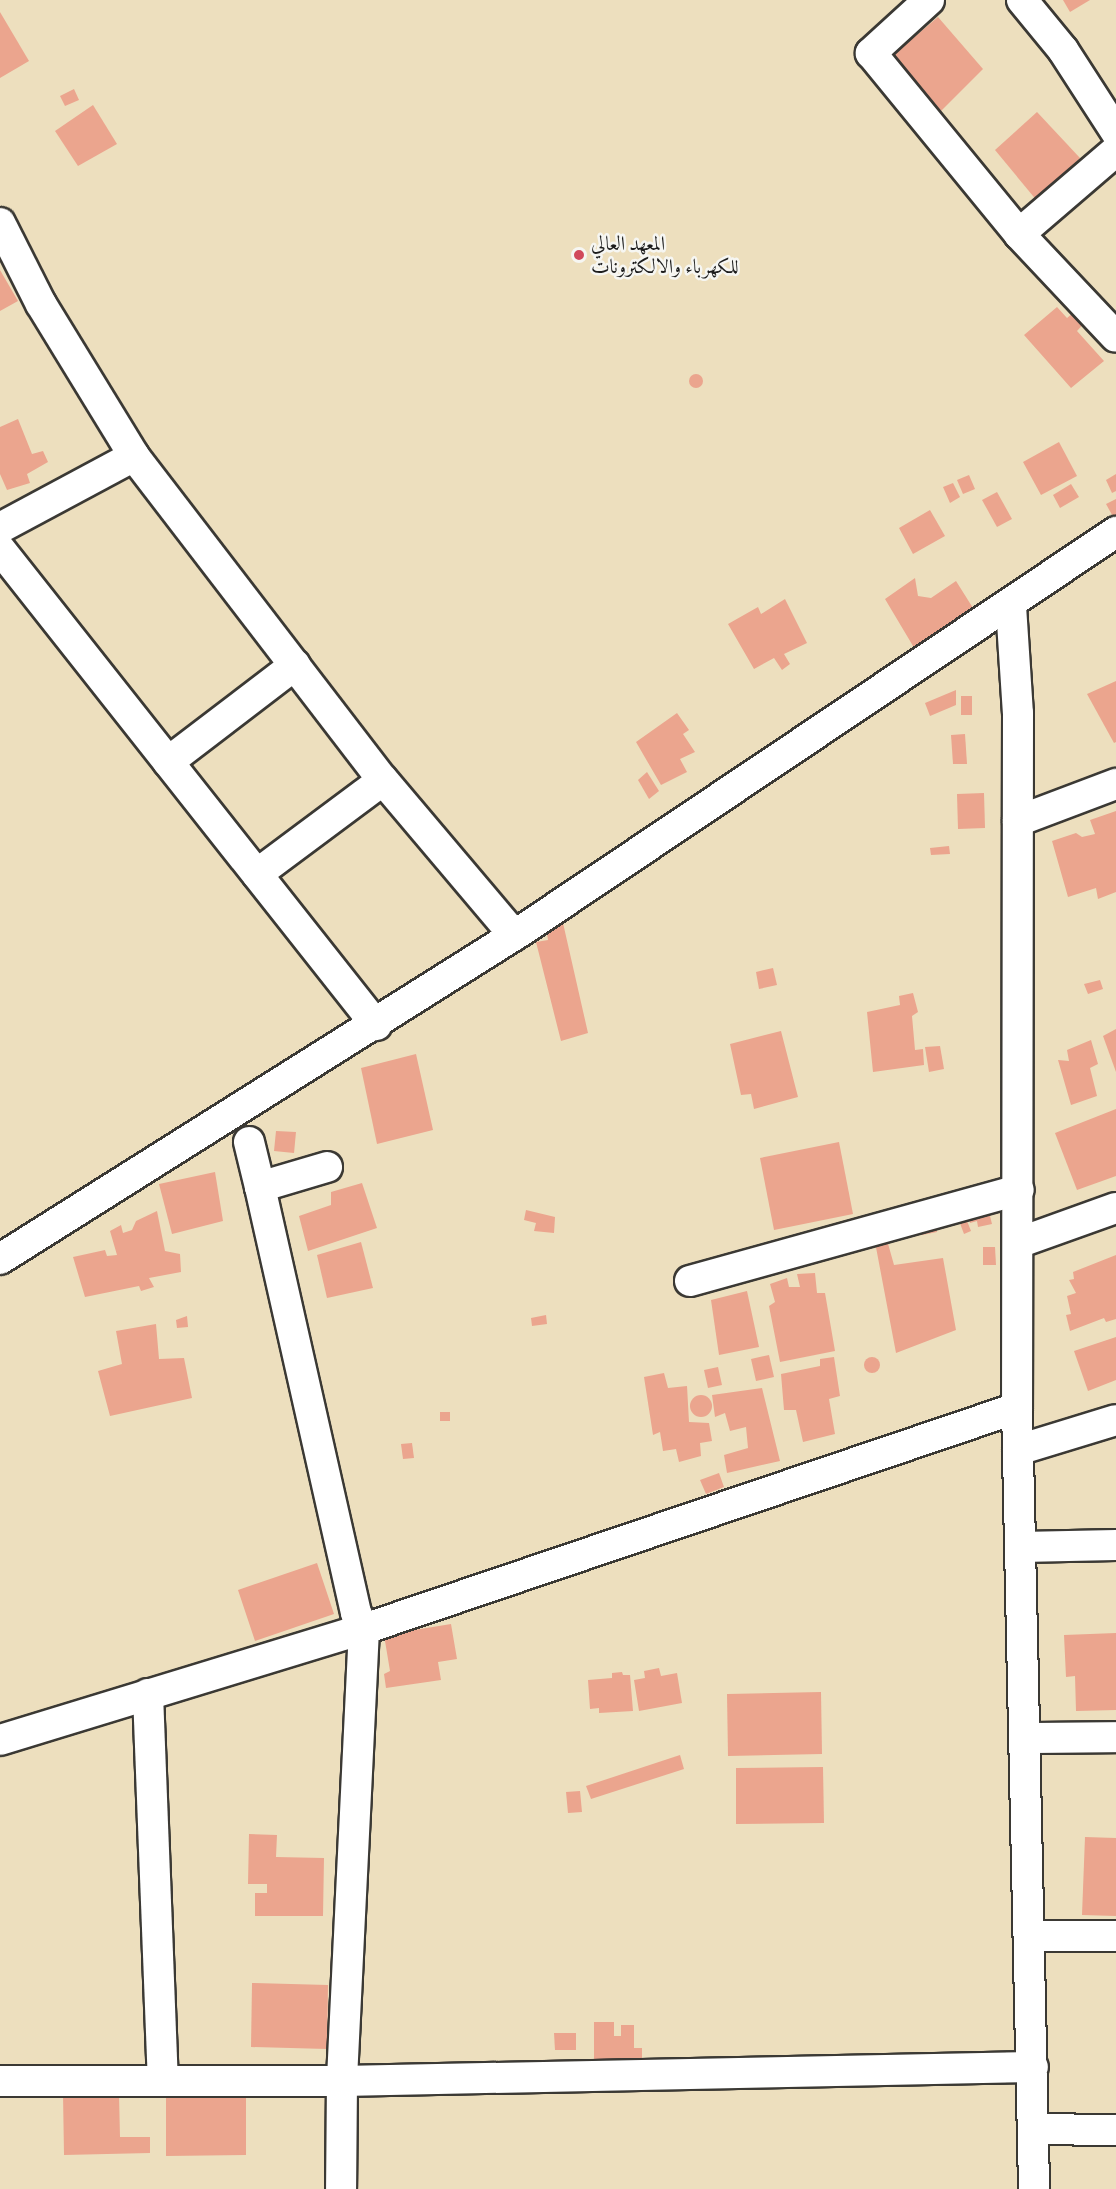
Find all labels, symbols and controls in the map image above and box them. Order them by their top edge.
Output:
place label: المعهد العالي للكهرباء والالكترونات [591,232,739,279]
marker: المعهد العالي للكهرباء والالكترونات [572,248,586,262]

